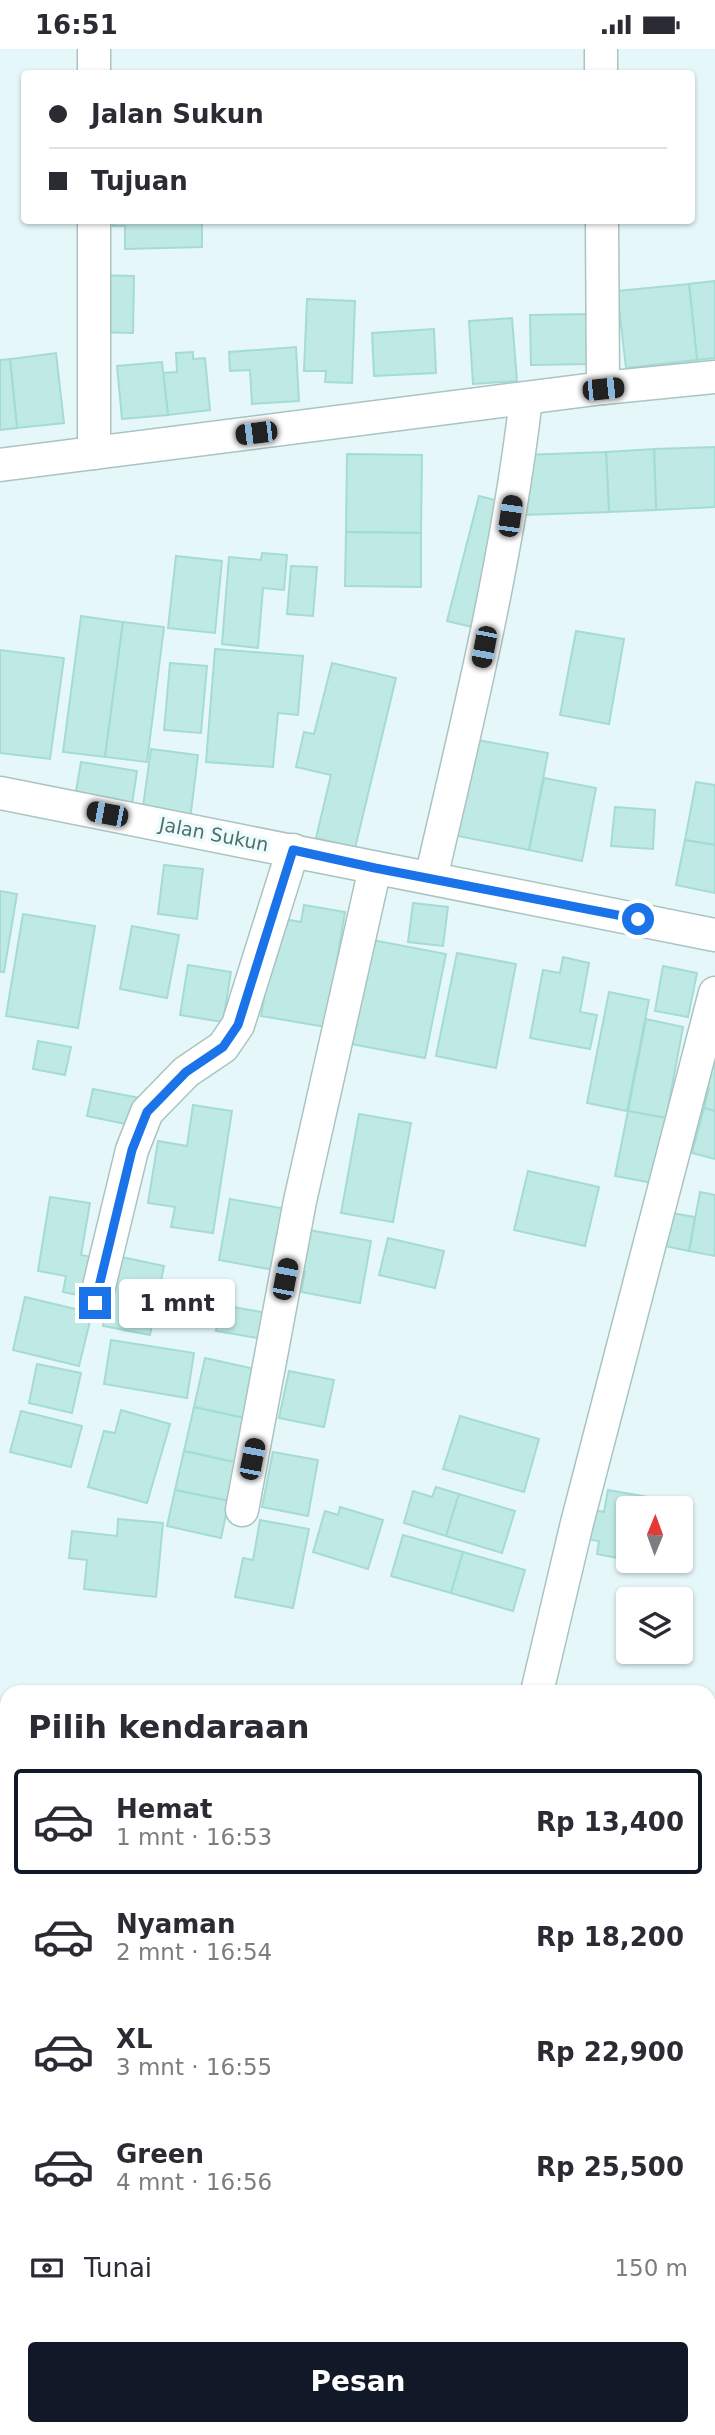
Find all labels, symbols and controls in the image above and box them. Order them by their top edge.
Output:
text: 16:51 [35,10,118,40]
text: Jalan Sukun [91,99,264,129]
text: Tujuan [91,166,188,196]
car [582,376,625,402]
car [234,420,279,446]
car [497,494,524,538]
car [470,624,499,670]
car [85,800,130,828]
street label: Jalan Sukun [157,812,271,855]
route start [622,903,654,935]
car [271,1256,300,1302]
callout: 1 mnt [119,1279,235,1327]
route end [79,1287,111,1319]
text: 1 mnt [139,1290,215,1316]
car [238,1436,267,1482]
north arrow [616,1496,693,1573]
map controls [616,1496,693,1664]
button: layers [616,1587,693,1664]
text: Pilih kendaraan [28,1708,309,1746]
icon: car [32,1790,95,1853]
text: Hemat [116,1794,212,1824]
text: Rp 13,400 [536,1807,684,1837]
text: 1 mnt · 16:53 [116,1824,272,1850]
icon: car [32,1905,95,1968]
text: Nyaman [116,1909,235,1939]
text: Rp 18,200 [536,1922,684,1952]
text: 2 mnt · 16:54 [116,1939,272,1965]
icon: car [32,2020,95,2083]
text: XL [116,2024,153,2054]
text: Rp 22,900 [536,2037,684,2067]
text: 3 mnt · 16:55 [116,2054,272,2080]
icon: car [32,2135,95,2198]
text: Green [116,2139,204,2169]
text: Rp 25,500 [536,2152,684,2182]
text: 4 mnt · 16:56 [116,2169,272,2195]
icon: cash [28,2249,66,2287]
text: Tunai [84,2253,152,2283]
text: 150 m [614,2255,688,2281]
button: Pesan [28,2342,688,2422]

